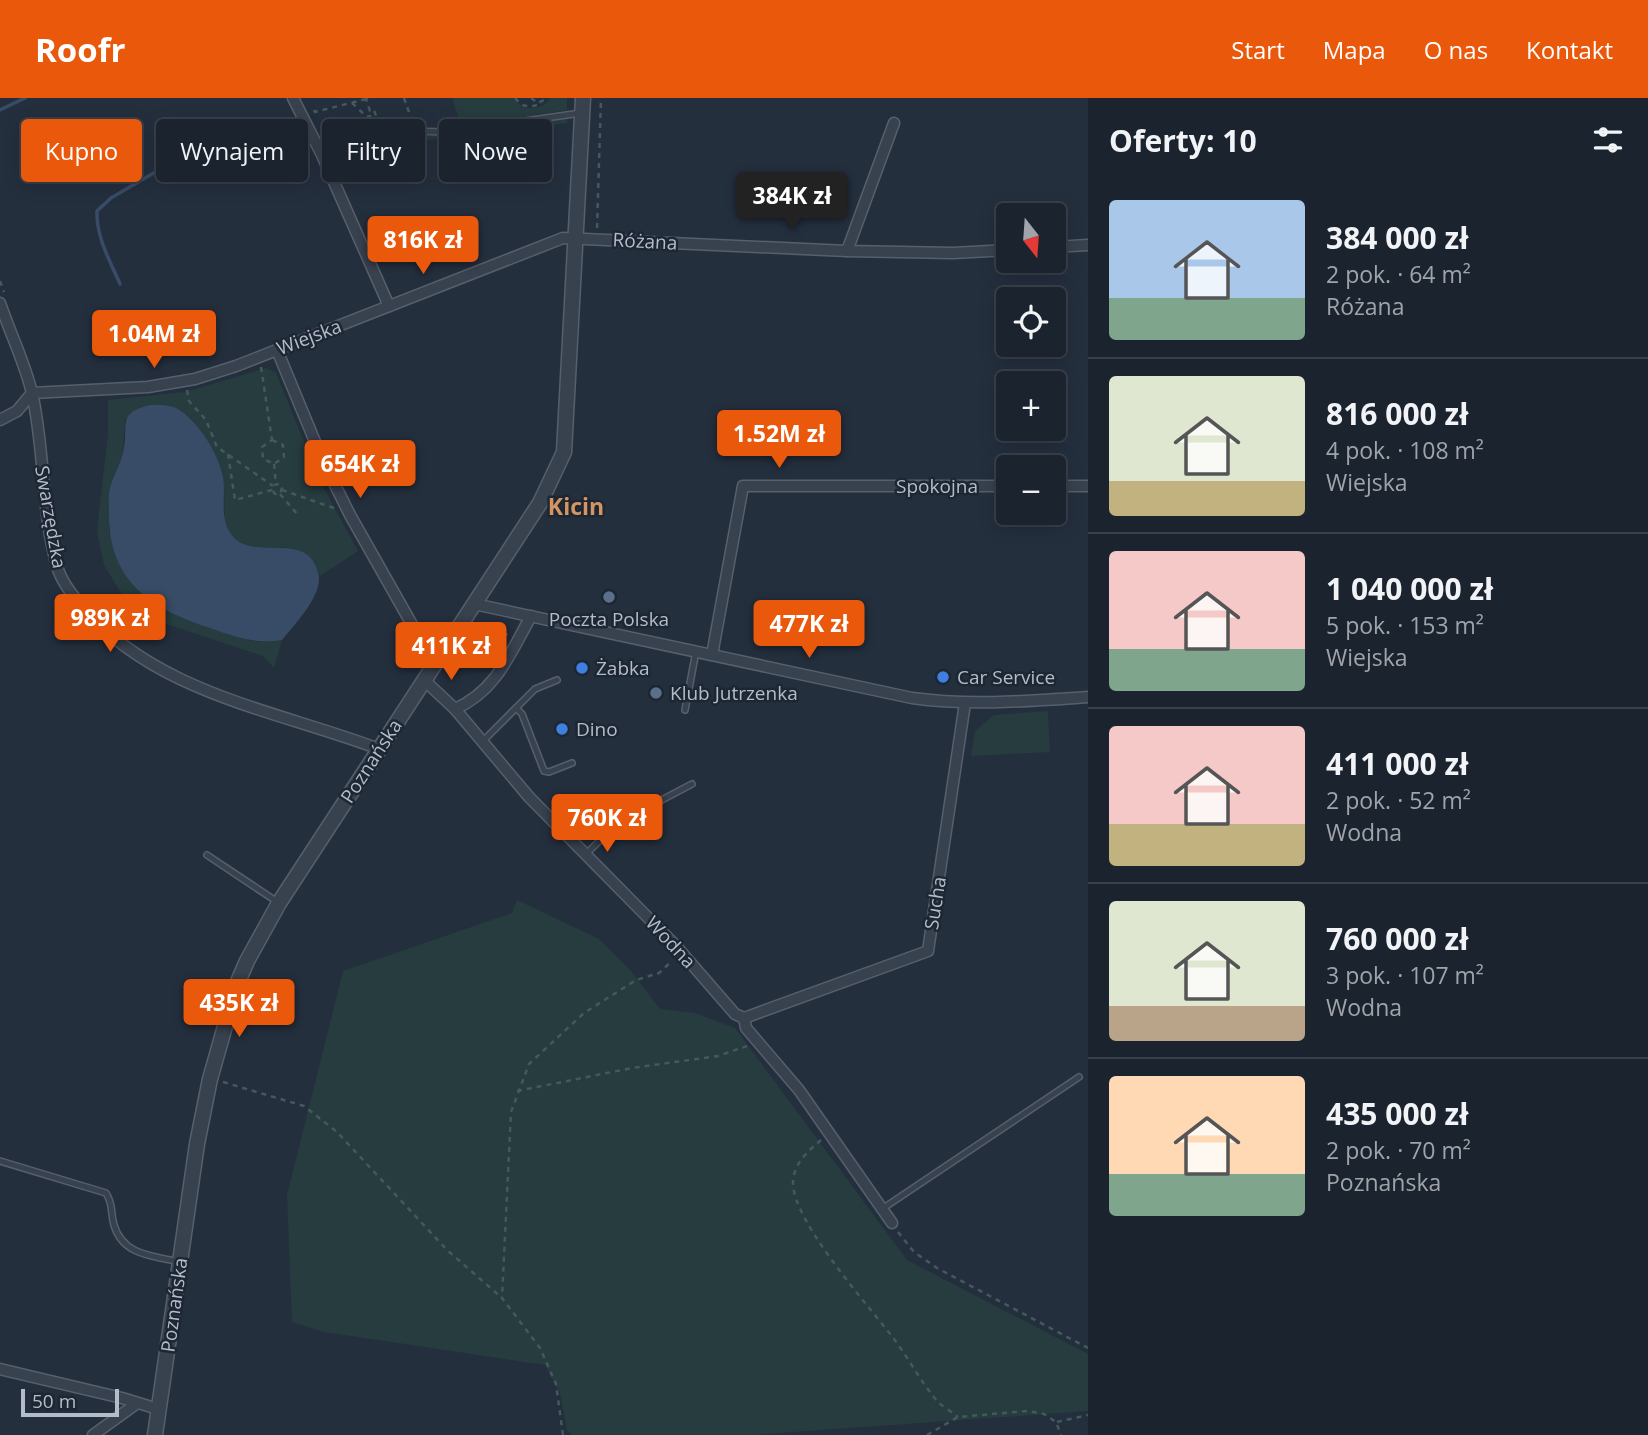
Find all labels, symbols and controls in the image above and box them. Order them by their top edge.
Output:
text: Roofr [35,27,125,72]
text: Start [1231,33,1285,66]
text: Mapa [1323,33,1386,66]
text: O nas [1424,33,1488,66]
text: Kontakt [1526,33,1613,66]
chip: Kupno [21,119,142,182]
chip: Wynajem [156,119,308,182]
chip: Filtry [322,119,425,182]
chip: Nowe [439,119,552,182]
text: Oferty: 10 [1109,120,1257,161]
icon: filters [1589,121,1627,159]
pin: 384K zł [727,172,857,232]
text: 384K zł [753,179,831,211]
north arrow [996,203,1066,273]
map controls [996,203,1066,525]
pin: 816K zł [358,216,488,276]
text: 384 000 zł [1326,217,1468,258]
text: 816K zł [384,223,462,255]
street label: Różana [612,226,678,256]
icon: home [1165,228,1249,312]
text: 2 pok. · 64 m² [1326,258,1471,290]
button: locate [996,287,1066,357]
text: Różana [1326,290,1404,322]
pin: 1.04M zł [82,310,226,370]
street label: Wiejska [273,313,345,361]
text: 1.04M zł [108,317,200,349]
button: + [996,371,1066,441]
text: 816 000 zł [1326,393,1468,434]
icon: home [1165,404,1249,488]
pin: 1.52M zł [707,410,851,470]
text: 1.52M zł [733,417,825,449]
text: 4 pok. · 108 m² [1326,434,1484,466]
pin: 654K zł [295,440,425,500]
text: 654K zł [321,447,399,479]
button: − [996,455,1066,525]
street label: Swarzędzka [29,463,73,571]
text: Wiejska [1326,466,1408,498]
street label: Spokojna [896,473,978,499]
district label: Kicin [548,490,604,522]
text: 1 040 000 zł [1326,568,1493,609]
icon: home [1165,579,1249,663]
marker: Poczta Polska [601,589,617,605]
pin: 989K zł [45,594,175,654]
text: 989K zł [71,601,149,633]
pin: 477K zł [744,601,874,660]
place label: Poczta Polska [549,606,669,632]
text: 477K zł [770,607,848,639]
text: 5 pok. · 153 m² [1326,609,1484,641]
pin: 411K zł [386,622,516,682]
text: 411K zł [412,629,490,661]
text: Wiejska [1326,641,1408,673]
place label: Żabka [596,655,650,681]
marker: Żabka [574,660,590,676]
place label: Car Service [957,664,1055,690]
marker: Car Service [935,669,951,685]
place label: Klub Jutrzenka [670,680,798,706]
marker: Klub Jutrzenka [648,685,664,701]
street label: Poznańska [334,714,408,808]
place label: Dino [576,716,618,742]
marker: Dino [554,721,570,737]
text: 411 000 zł [1326,743,1468,784]
icon: home [1165,754,1249,838]
text: 2 pok. · 52 m² [1326,784,1471,816]
pin: 760K zł [542,794,672,854]
text: 760K zł [568,801,646,833]
text: Wodna [1326,816,1402,848]
street label: Sucha [918,875,952,931]
street label: Wodna [640,910,702,974]
text: 760 000 zł [1326,918,1468,959]
icon: home [1165,929,1249,1013]
text: 3 pok. · 107 m² [1326,959,1484,991]
pin: 435K zł [174,979,304,1039]
text: 435K zł [200,986,278,1018]
text: Wodna [1326,991,1402,1023]
text: 435 000 zł [1326,1093,1468,1134]
icon: home [1165,1104,1249,1188]
text: 2 pok. · 70 m² [1326,1134,1471,1166]
text: Poznańska [1326,1166,1441,1198]
street label: Poznańska [154,1256,194,1354]
scale bar [21,1386,119,1418]
text: 50 m [32,1388,76,1414]

